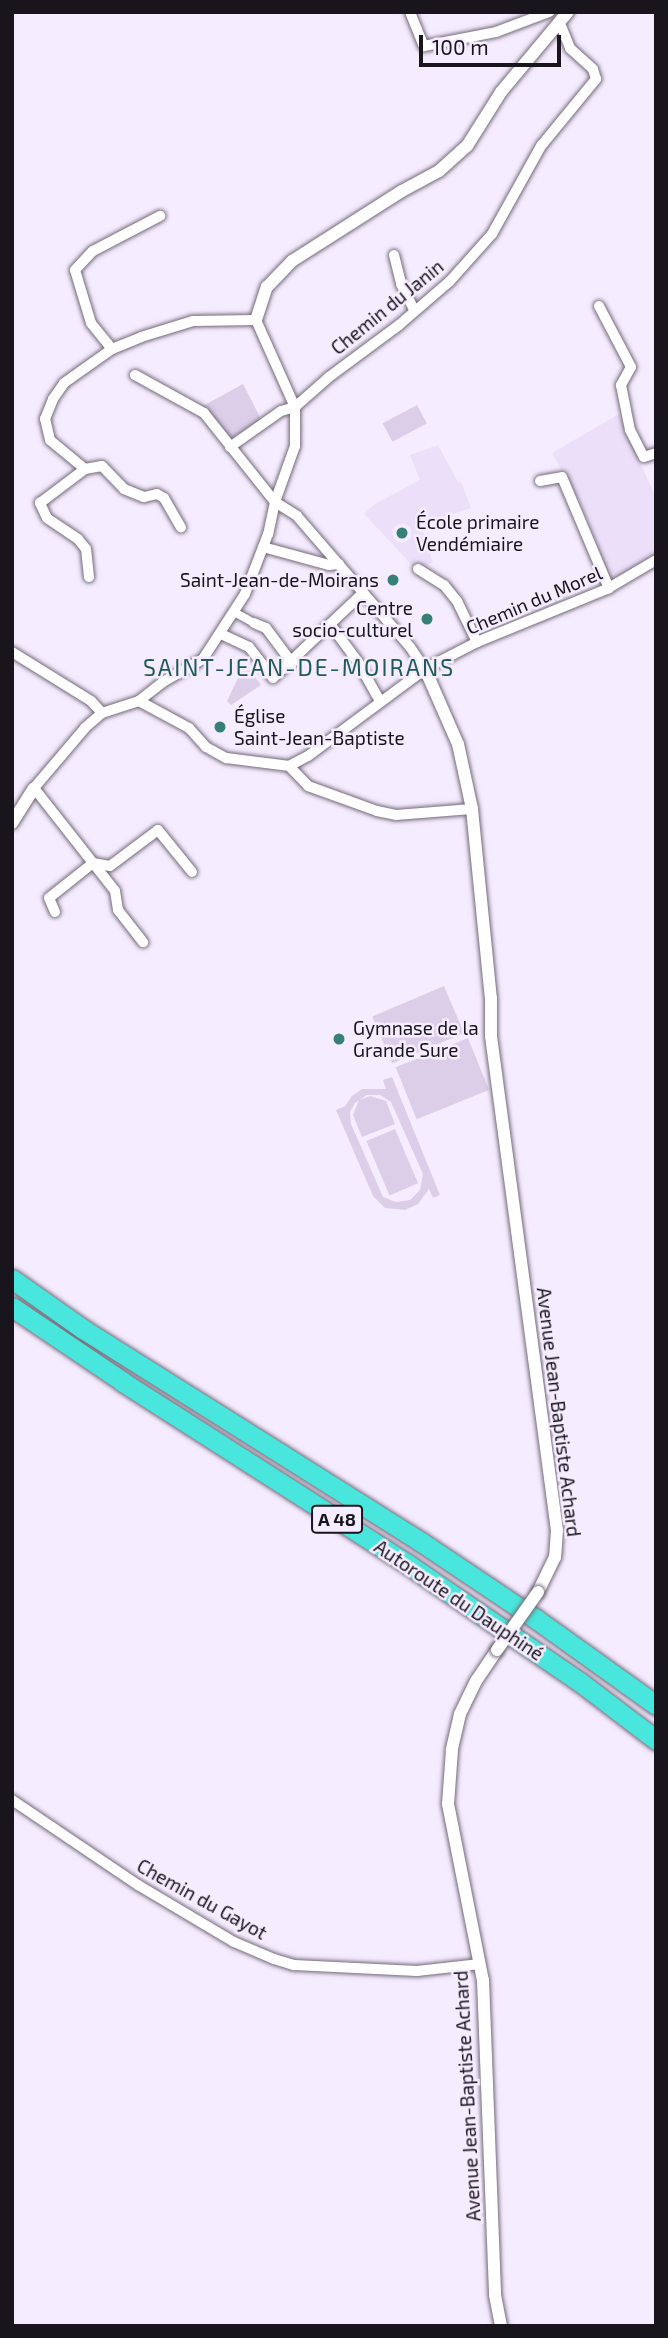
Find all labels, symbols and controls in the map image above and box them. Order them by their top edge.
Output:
scale bar [423,21,565,65]
text: 100 m [432,34,489,59]
street label: Chemin du Janin [326,255,448,359]
place label: École primaire Vendémiaire [416,511,539,555]
marker: École primaire Vendémiaire [394,525,410,541]
street label: Chemin du Morel [463,561,605,639]
place label: Saint-Jean-de-Moirans [180,569,379,591]
marker: Saint-Jean-de-Moirans [385,572,401,588]
place label: Centre socio-culturel [292,597,413,641]
marker: Centre socio-culturel [419,611,435,627]
district label: SAINT-JEAN-DE-MOIRANS [146,653,452,681]
place label: Église Saint-Jean-Baptiste [234,705,405,749]
marker: Église Saint-Jean-Baptiste [212,719,228,735]
place label: Gymnase de la Grande Sure [353,1017,479,1061]
marker: Gymnase de la Grande Sure [331,1031,347,1047]
street label: Avenue Jean-Baptiste Achard [532,1286,586,1538]
road number: A 48 [311,1504,363,1534]
street label: Autoroute du Dauphiné [370,1535,548,1665]
street label: Chemin du Gayot [133,1854,271,1944]
street label: Avenue Jean-Baptiste Achard [449,1970,485,2222]

